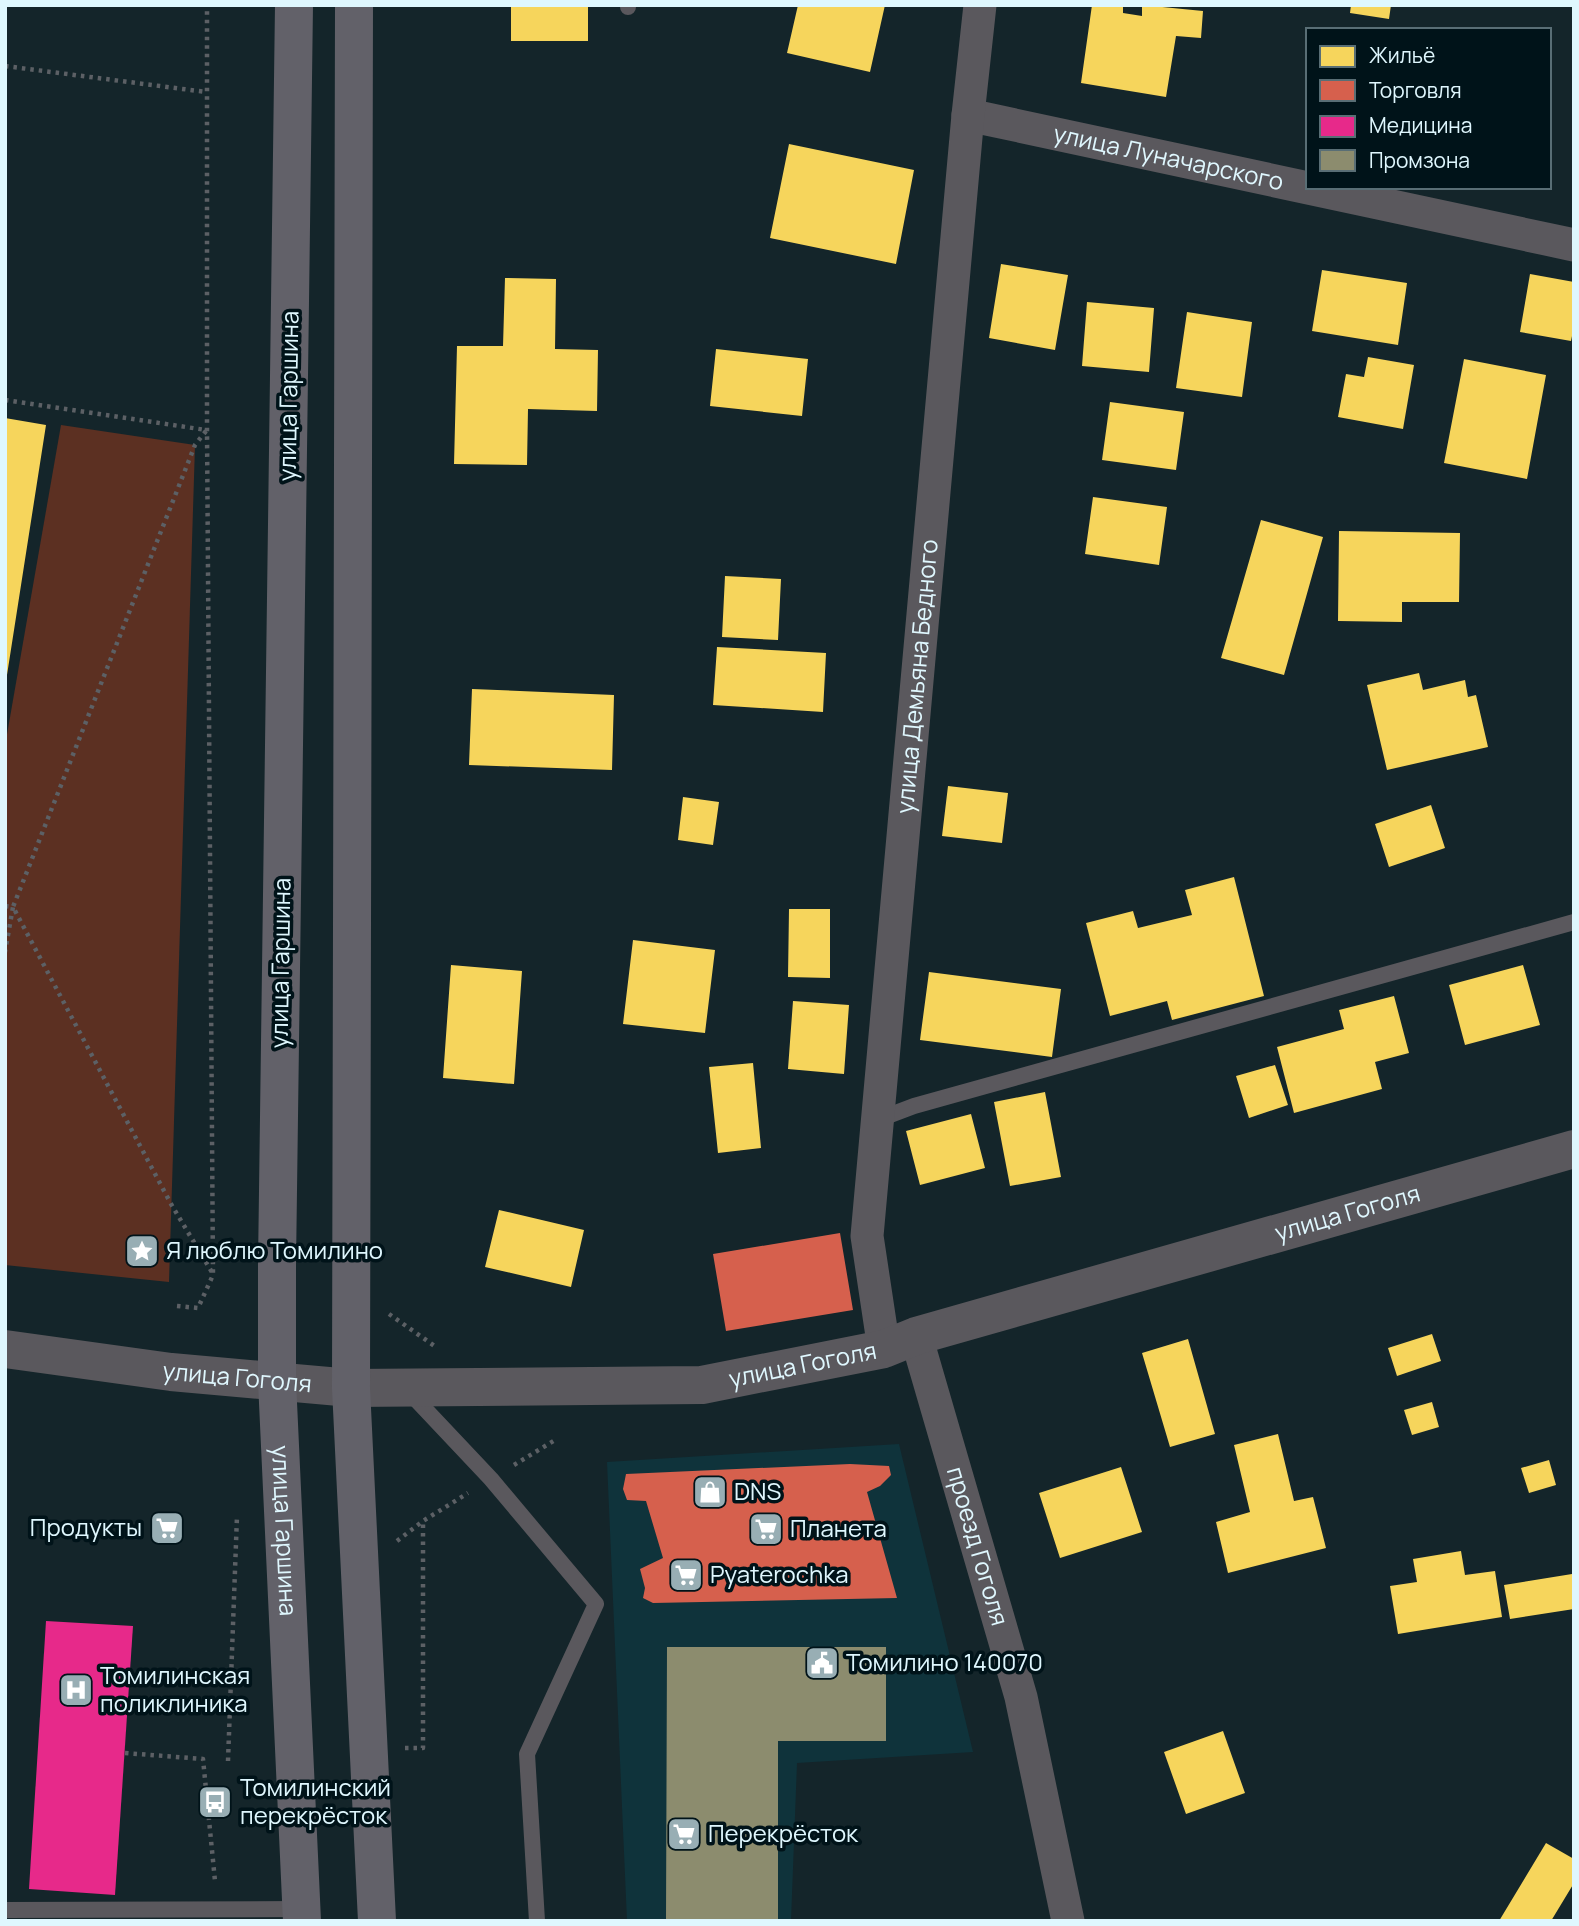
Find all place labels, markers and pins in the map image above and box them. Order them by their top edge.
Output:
place icon: Я люблю Томилино [123,1232,161,1270]
place label: Я люблю Томилино [166,1233,383,1266]
shop icon: DNS [691,1473,729,1511]
place label: DNS [734,1474,781,1507]
supermarket icon: Продукты [148,1509,186,1547]
place label: Продукты [30,1510,142,1543]
supermarket icon: Планета [747,1510,785,1548]
place label: Планета [790,1511,887,1544]
supermarket icon: Pyaterochka [667,1556,705,1594]
place label: Pyaterochka [710,1557,849,1590]
public building icon: Томилино 140070 [803,1644,841,1682]
place label: Томилино 140070 [846,1645,1043,1678]
place label: Томилинская поликлиника [100,1658,250,1719]
hospital icon: Томилинская поликлиника [57,1671,95,1709]
place label: Томилинский перекрёсток [240,1770,391,1831]
bus stop icon: Томилинский перекрёсток [196,1783,234,1821]
supermarket icon: Перекрёсток [665,1815,703,1853]
place label: Перекрёсток [708,1816,859,1849]

